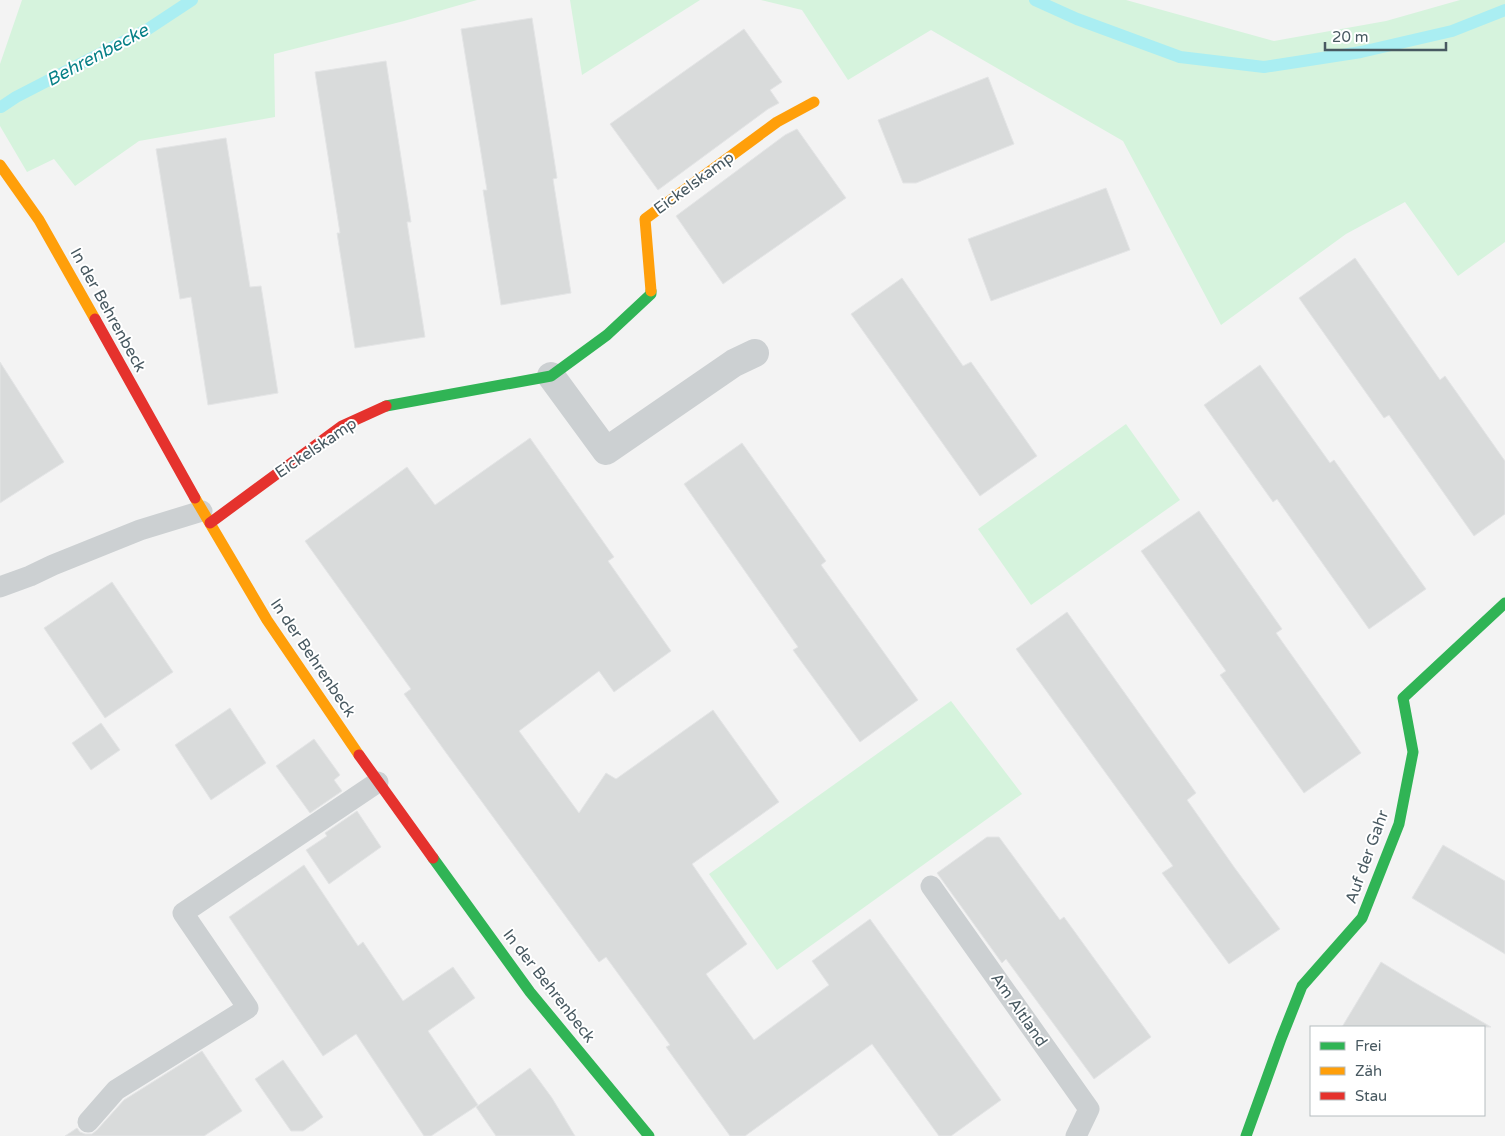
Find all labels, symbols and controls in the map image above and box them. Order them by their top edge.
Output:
water label: Behrenbecke [42,19,152,91]
scale bar [1325,20,1446,52]
text: 20 m [1332,28,1369,46]
street label: Eickelskamp [650,147,738,219]
street label: In der Behrenbeck [66,245,150,376]
street label: Eickelskamp [271,413,361,483]
street label: In der Behrenbeck [266,595,360,721]
street label: Auf der Gahr [1341,807,1393,907]
street label: In der Behrenbeck [498,925,600,1047]
street label: Am Altland [986,969,1052,1051]
legend [1310,1026,1485,1116]
text: Frei [1355,1037,1381,1055]
text: Zäh [1355,1062,1382,1080]
text: Stau [1355,1087,1387,1105]

